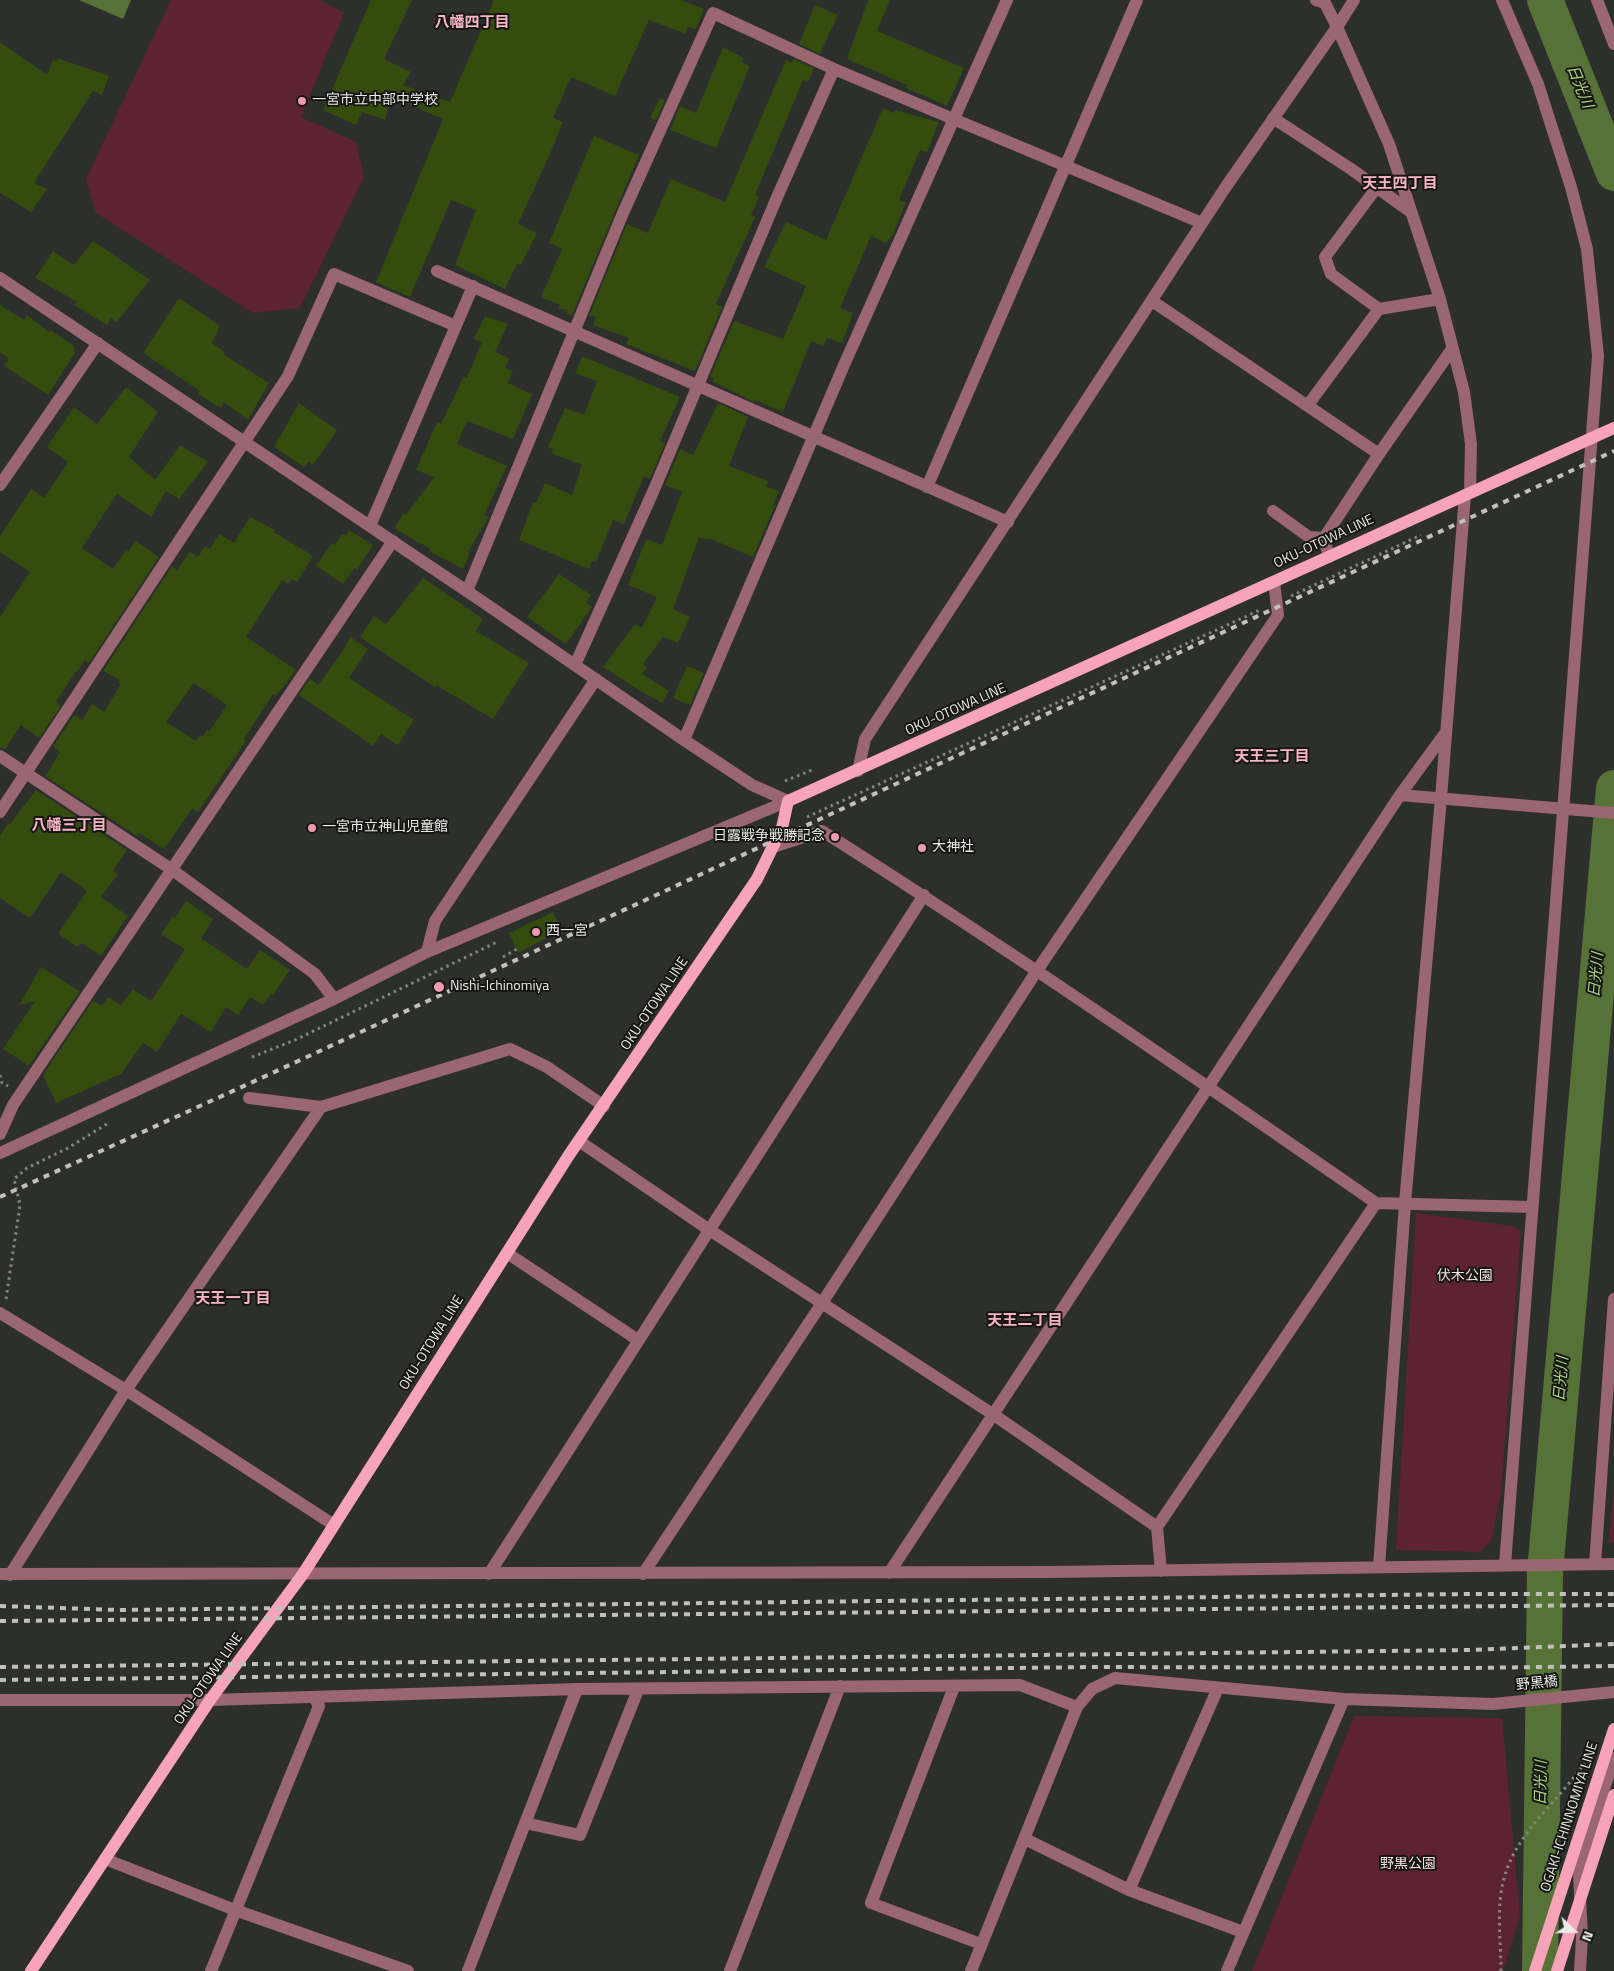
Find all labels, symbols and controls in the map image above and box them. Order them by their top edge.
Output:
district label: 八幡四丁目 [435,14,509,32]
water label: 日光川 [1562,63,1596,111]
place label: 一宮市立中部中学校 [312,93,438,109]
marker: 一宮市立中部中学校 [296,95,308,107]
district label: 天王四丁目 [1363,175,1437,193]
street label: OKU-OTOWA LINE [1271,511,1377,573]
street label: OKU-OTOWA LINE [903,680,1009,740]
district label: 天王三丁目 [1235,748,1309,766]
district label: 八幡三丁目 [32,817,106,835]
place label: 一宮市立神山児童館 [322,820,448,836]
marker: 一宮市立神山児童館 [306,822,318,834]
place label: 日露戦争戦勝記念 [713,829,825,845]
marker: 日露戦争戦勝記念 [829,831,841,843]
place label: 大神社 [932,840,974,856]
marker: 大神社 [916,842,928,854]
place label: 西一宮 [546,924,588,940]
marker: 西一宮 [530,926,542,938]
water label: 日光川 [1586,952,1608,998]
street label: OKU-OTOWA LINE [618,954,692,1054]
place label: Nishi-Ichinomiya [450,979,549,995]
marker: Nishi-Ichinomiya [432,980,446,994]
park label: 伏木公園 [1437,1269,1493,1285]
district label: 天王一丁目 [196,1290,270,1308]
street label: OKU-OTOWA LINE [396,1293,468,1393]
district label: 天王二丁目 [988,1312,1062,1330]
water label: 日光川 [1551,1356,1573,1402]
street label: OKU-OTOWA LINE [171,1630,247,1728]
street label: 野黒橋 [1515,1673,1559,1695]
street label: OGAKI-ICHINNOMIYA LINE [1538,1740,1602,1894]
water label: 日光川 [1533,1760,1551,1806]
park label: 野黒公園 [1380,1857,1436,1873]
north arrow [1549,1906,1599,1956]
text: N [1577,1928,1600,1945]

